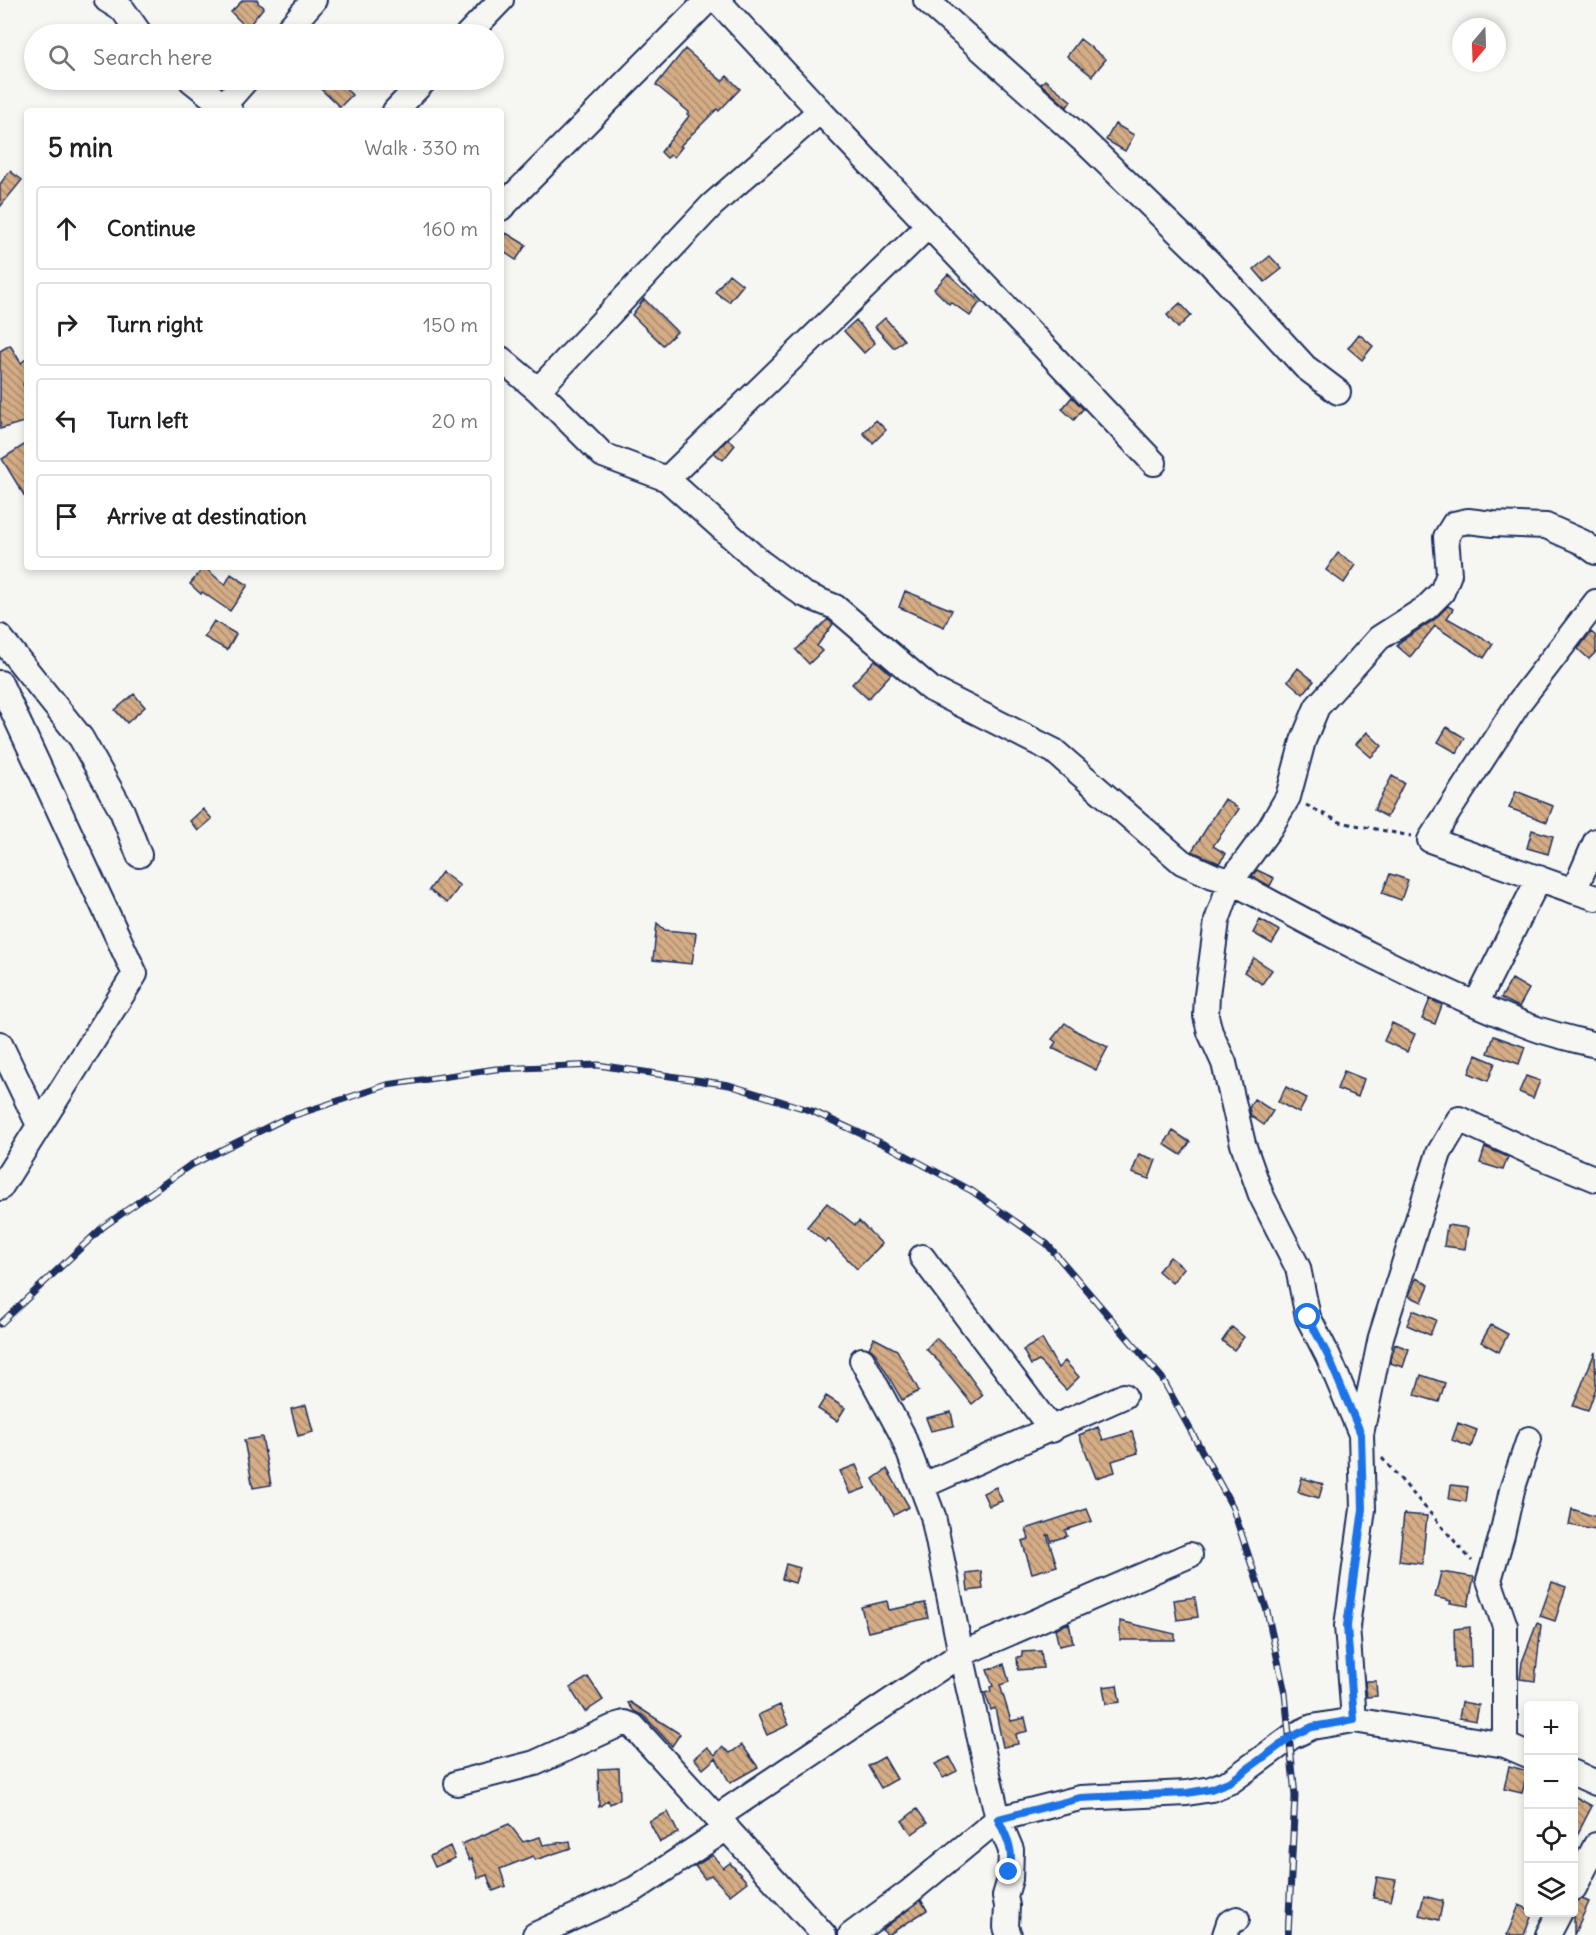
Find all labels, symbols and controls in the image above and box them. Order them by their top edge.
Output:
north arrow [1452,18,1506,72]
search box [24,24,504,90]
icon: search [45,41,78,74]
text: Search here [93,43,212,71]
text: 5 min [48,131,113,164]
text: Walk · 330 m [364,135,480,160]
icon: ahead [50,212,83,245]
text: Continue [107,214,196,242]
text: 160 m [423,216,478,241]
icon: right [50,308,83,341]
text: Turn right [107,310,203,338]
text: 150 m [423,312,478,337]
icon: left [50,404,83,437]
text: Turn left [107,406,188,434]
text: 20 m [432,408,478,433]
icon: arrive [50,500,83,533]
text: Arrive at destination [107,502,307,530]
route start [1294,1303,1320,1329]
map controls [1524,1701,1578,1917]
button: + [1524,1701,1578,1755]
button: − [1524,1755,1578,1809]
button: locate [1524,1809,1578,1863]
route end [995,1858,1021,1884]
button: layers [1524,1863,1578,1917]

